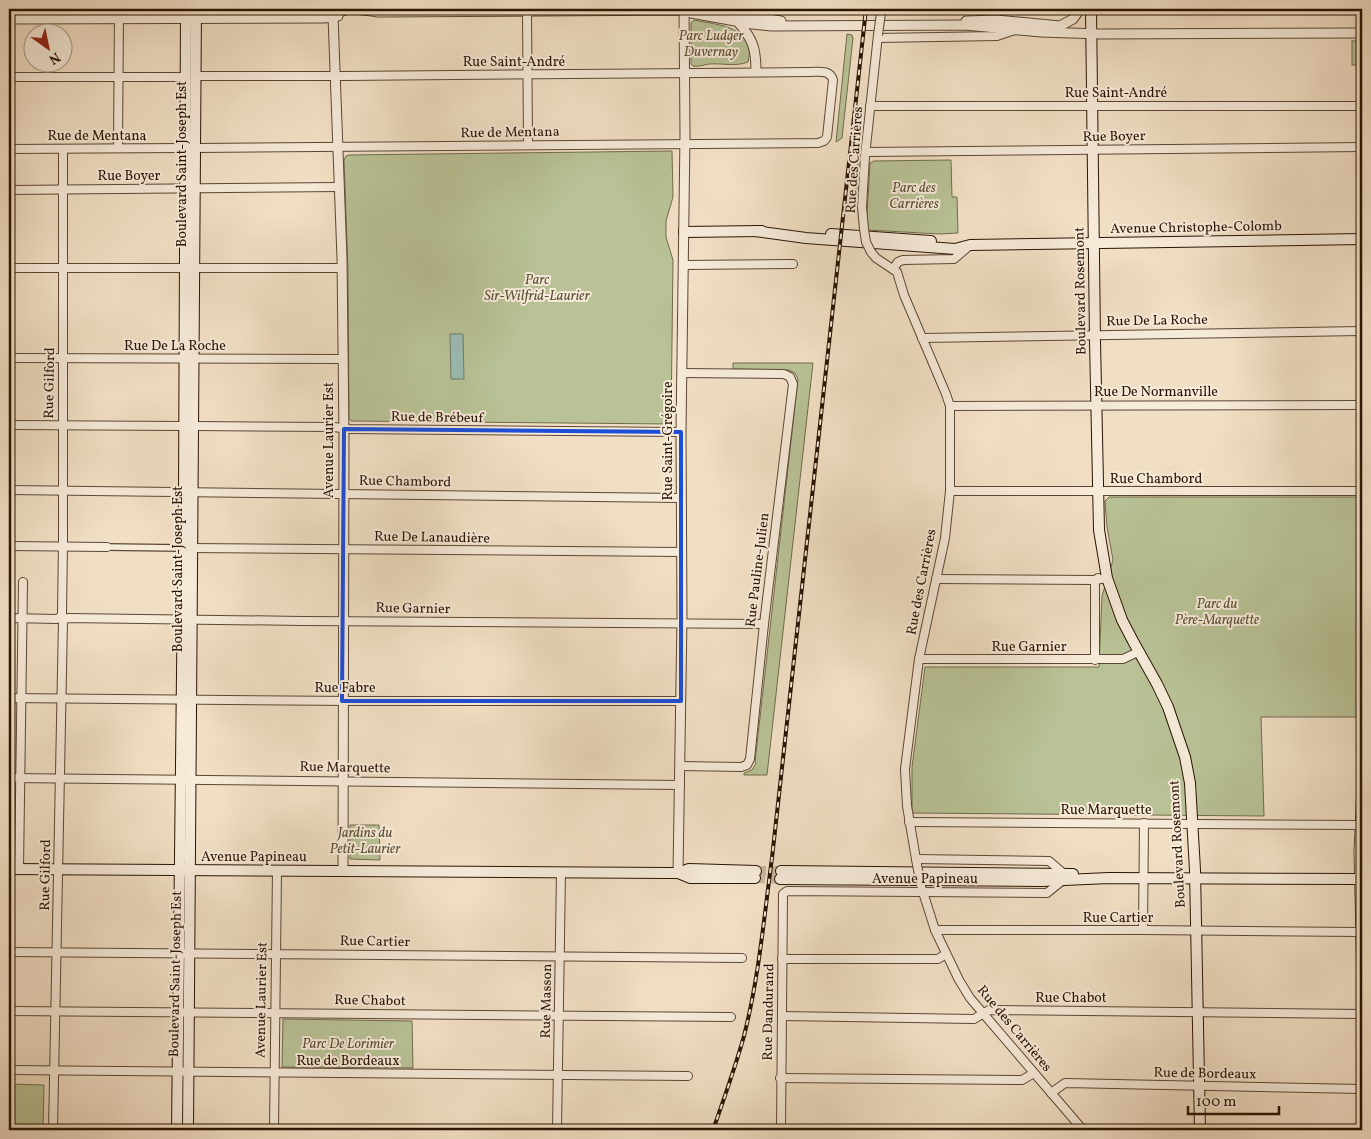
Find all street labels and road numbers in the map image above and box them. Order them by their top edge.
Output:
street label: Rue Saint-André [463,53,566,72]
street label: Boulevard Saint-Joseph Est [173,81,192,247]
street label: Rue Saint-André [1065,84,1168,103]
street label: Rue des Carrières [842,106,868,214]
street label: Rue de Mentana [460,123,560,143]
street label: Rue de Mentana [47,127,147,146]
street label: Rue Boyer [1082,127,1146,147]
street label: Rue Boyer [98,167,161,186]
street label: Avenue Christophe-Colomb [1110,217,1282,239]
street label: Boulevard Rosemont [1070,227,1092,355]
street label: Rue De La Roche [1106,311,1208,331]
street label: Rue De La Roche [124,337,226,356]
street label: Rue Gilford [40,347,60,419]
street label: Rue Saint-Grégoire [659,381,678,501]
street label: Avenue Laurier Est [320,382,339,498]
street label: Rue De Normanville [1094,383,1218,402]
street label: Rue de Brébeuf [391,408,485,428]
street label: Rue Chambord [1110,470,1202,489]
street label: Rue Chambord [359,472,452,492]
street label: Boulevard Saint-Joseph Est [169,486,188,652]
street label: Rue Pauline-Julien [742,512,774,628]
street label: Rue De Lanaudière [374,527,490,549]
street label: Rue des Carrières [902,527,942,637]
street label: Rue Garnier [375,599,451,619]
street label: Rue Garnier [991,638,1067,657]
street label: Rue Fabre [314,679,376,698]
street label: Rue Marquette [299,758,391,778]
street label: Boulevard Rosemont [1165,779,1191,908]
street label: Rue Marquette [1060,801,1152,820]
street label: Rue Gilford [36,839,56,911]
street label: Avenue Papineau [201,848,307,867]
street label: Avenue Papineau [872,870,978,889]
street label: Boulevard Saint-Joseph Est [165,891,187,1057]
street label: Rue Cartier [1083,909,1153,928]
street label: Rue Cartier [340,932,411,952]
street label: Avenue Laurier Est [251,942,273,1058]
street label: Rue Masson [537,963,557,1039]
street label: Rue Dandurand [759,963,779,1061]
street label: Rue des Carrières [972,982,1056,1076]
street label: Rue Chabot [1035,989,1107,1008]
street label: Rue Chabot [334,991,406,1011]
street label: Rue de Bordeaux [297,1052,399,1071]
street label: Rue de Bordeaux [1153,1064,1257,1084]

